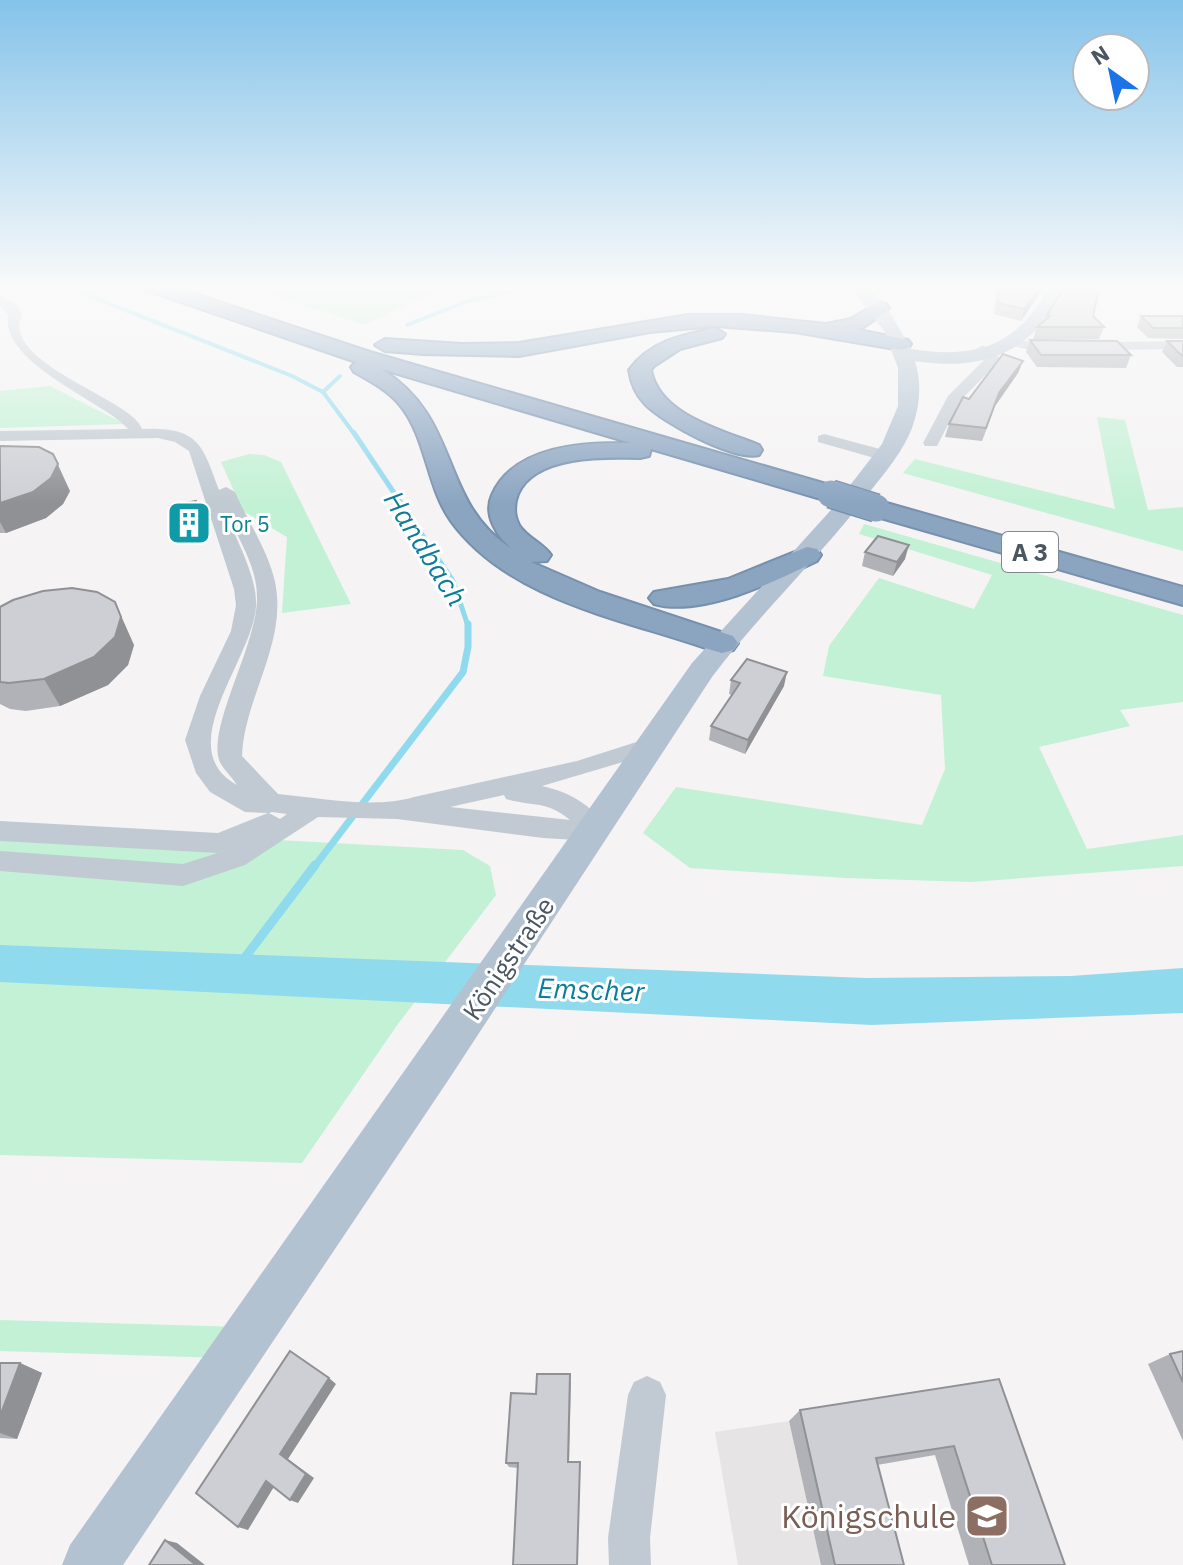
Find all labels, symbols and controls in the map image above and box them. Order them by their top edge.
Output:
north arrow [1071,32,1151,112]
text: N [1085,38,1114,71]
water label: Handbach [376,483,476,613]
building icon: Tor 5 [165,499,213,547]
place label: Tor 5 [220,509,270,538]
road number: A 3 [1002,532,1058,572]
street label: Königstraße [454,890,562,1026]
water label: Emscher [537,969,646,1009]
school or university icon: Königschule [963,1492,1011,1540]
place label: Königschule [781,1495,956,1537]

